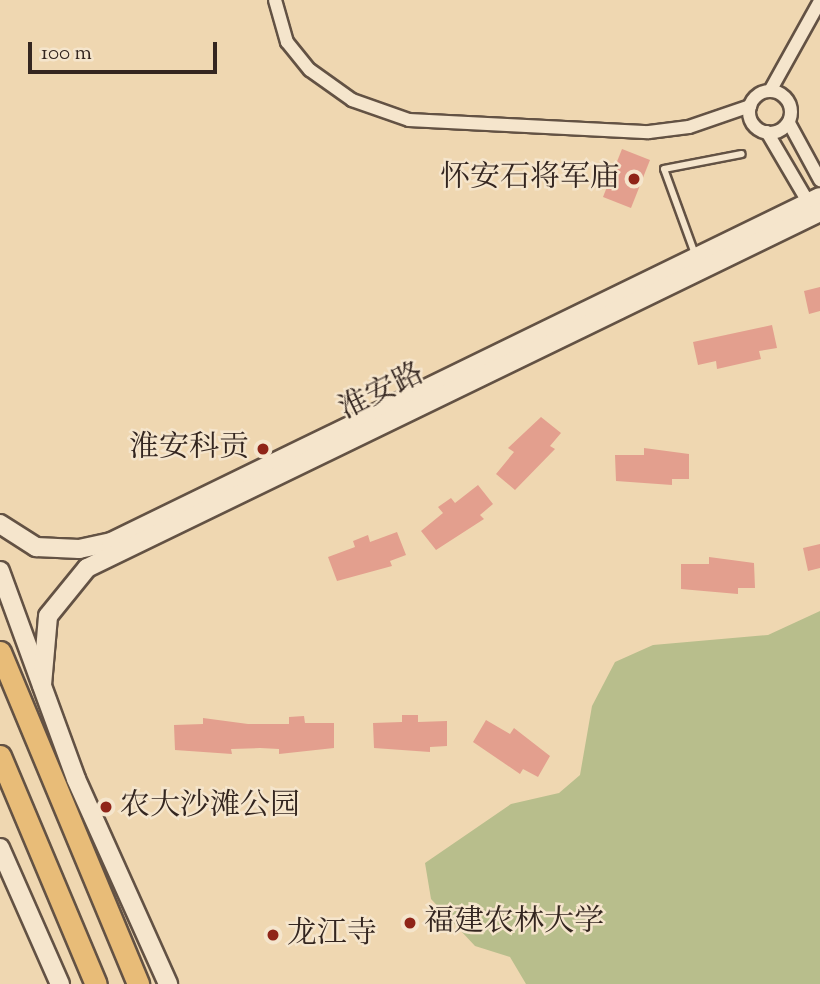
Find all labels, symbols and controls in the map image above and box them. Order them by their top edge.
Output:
scale bar [32,28,220,72]
text: 100 m [41,39,92,69]
place label: 怀安石将军庙 [440,161,620,197]
marker: 怀安石将军庙 [626,171,642,187]
street label: 淮安路 [334,357,430,429]
place label: 淮安科贡 [129,431,249,467]
marker: 淮安科贡 [255,441,271,457]
place label: 农大沙滩公园 [120,789,300,825]
marker: 农大沙滩公园 [98,799,114,815]
place label: 福建农林大学 [424,905,604,941]
marker: 福建农林大学 [402,915,418,931]
place label: 龙江寺 [287,917,377,953]
marker: 龙江寺 [265,927,281,943]

